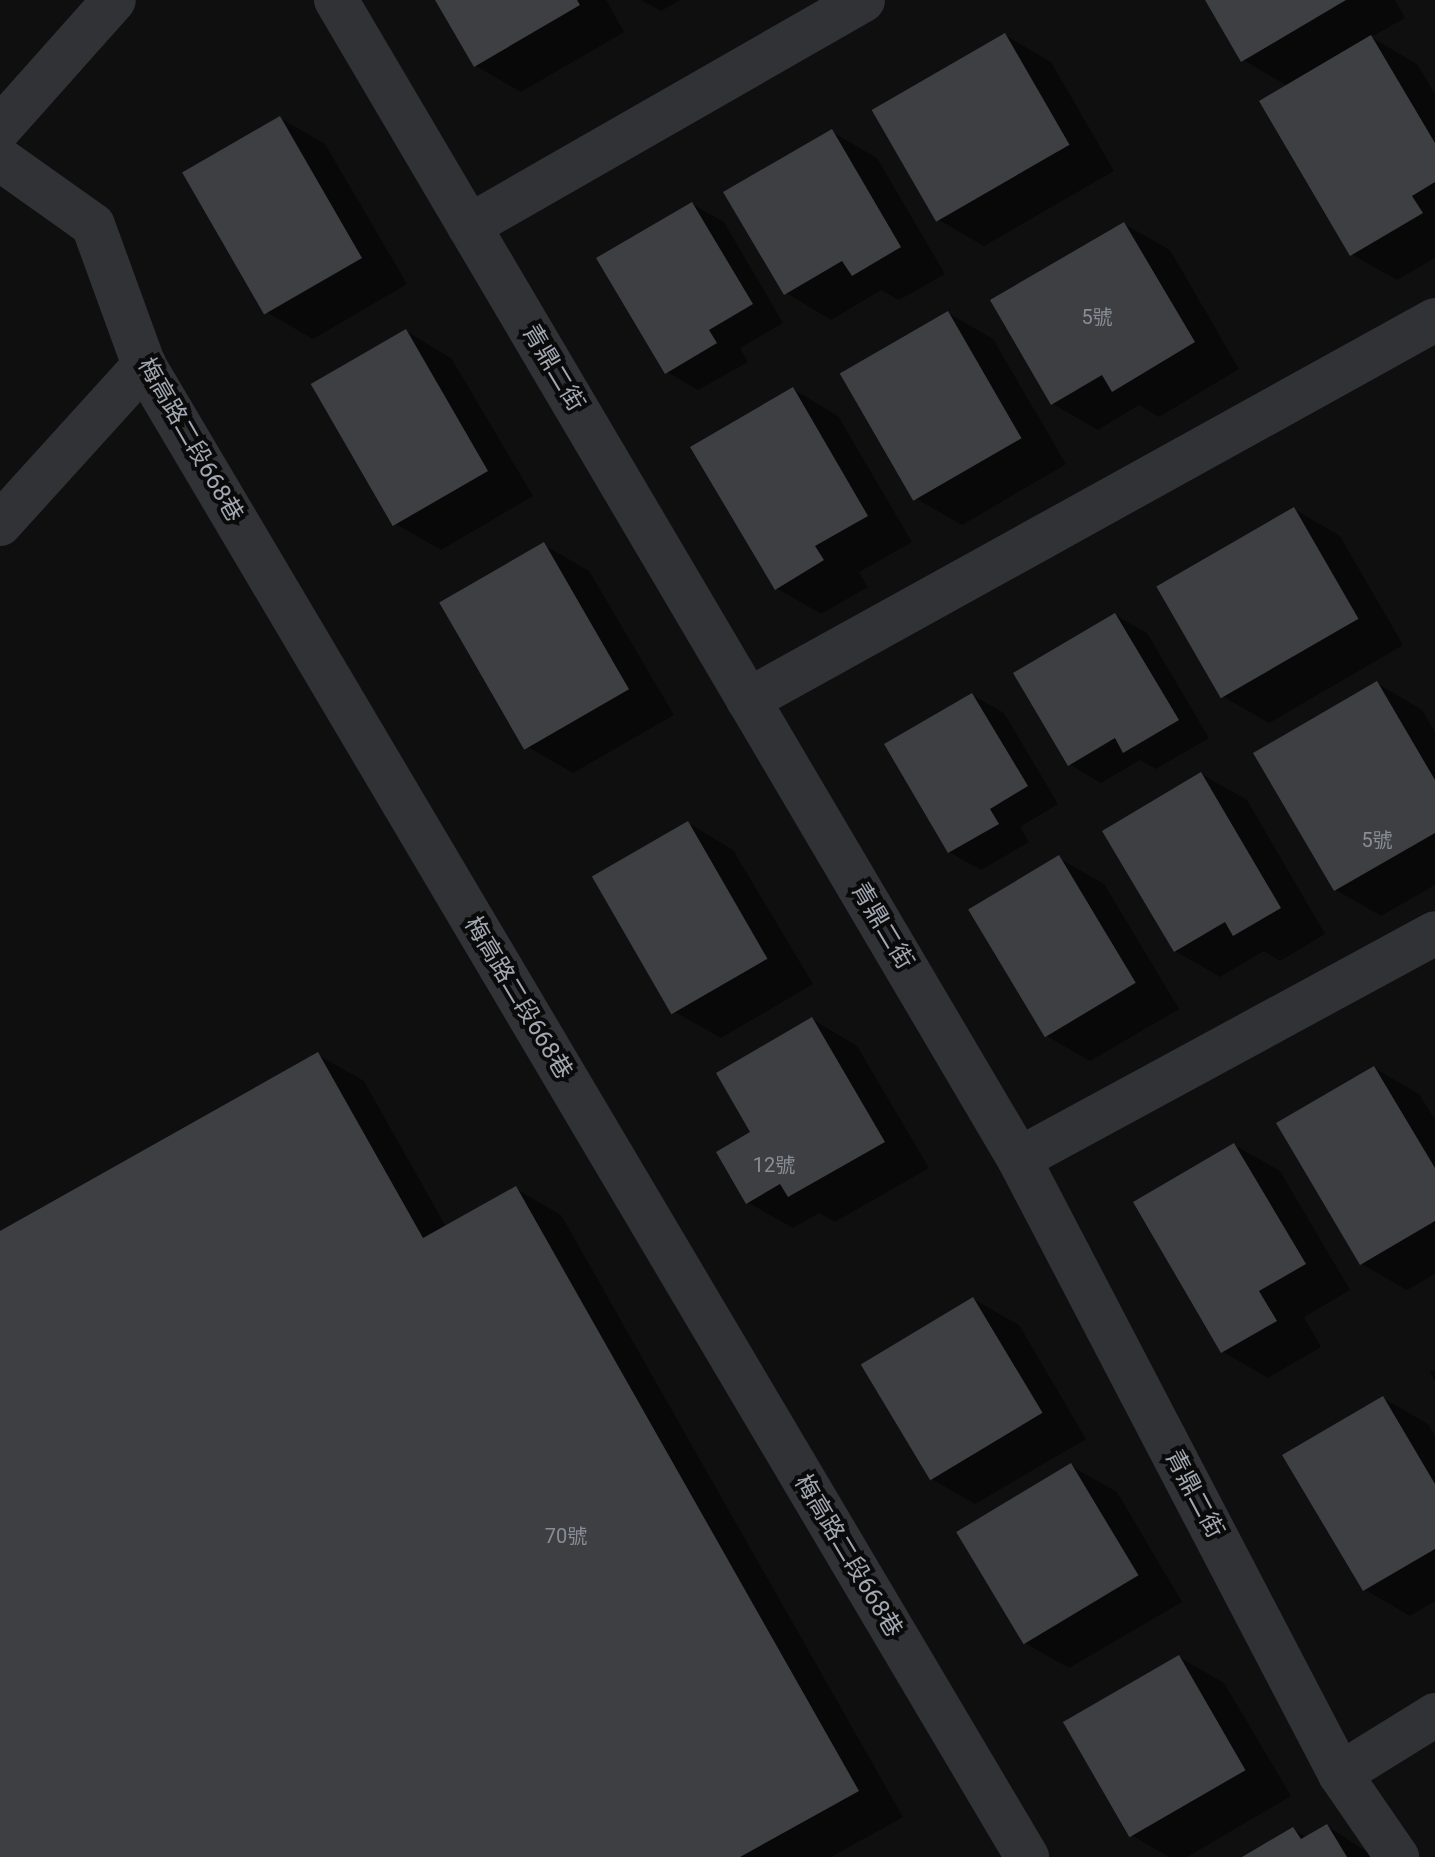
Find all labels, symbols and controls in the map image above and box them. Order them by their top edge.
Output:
house number: 5號 [1081,305,1113,329]
street label: 青鼎二街 [516,319,590,417]
street label: 梅高路二段668巷 [131,353,249,527]
house number: 5號 [1361,828,1393,852]
street label: 青鼎二街 [845,877,919,975]
street label: 梅高路二段668巷 [458,912,578,1084]
house number: 12號 [753,1153,795,1177]
street label: 青鼎二街 [1159,1445,1229,1543]
street label: 梅高路二段668巷 [788,1470,908,1642]
house number: 70號 [545,1524,587,1548]

